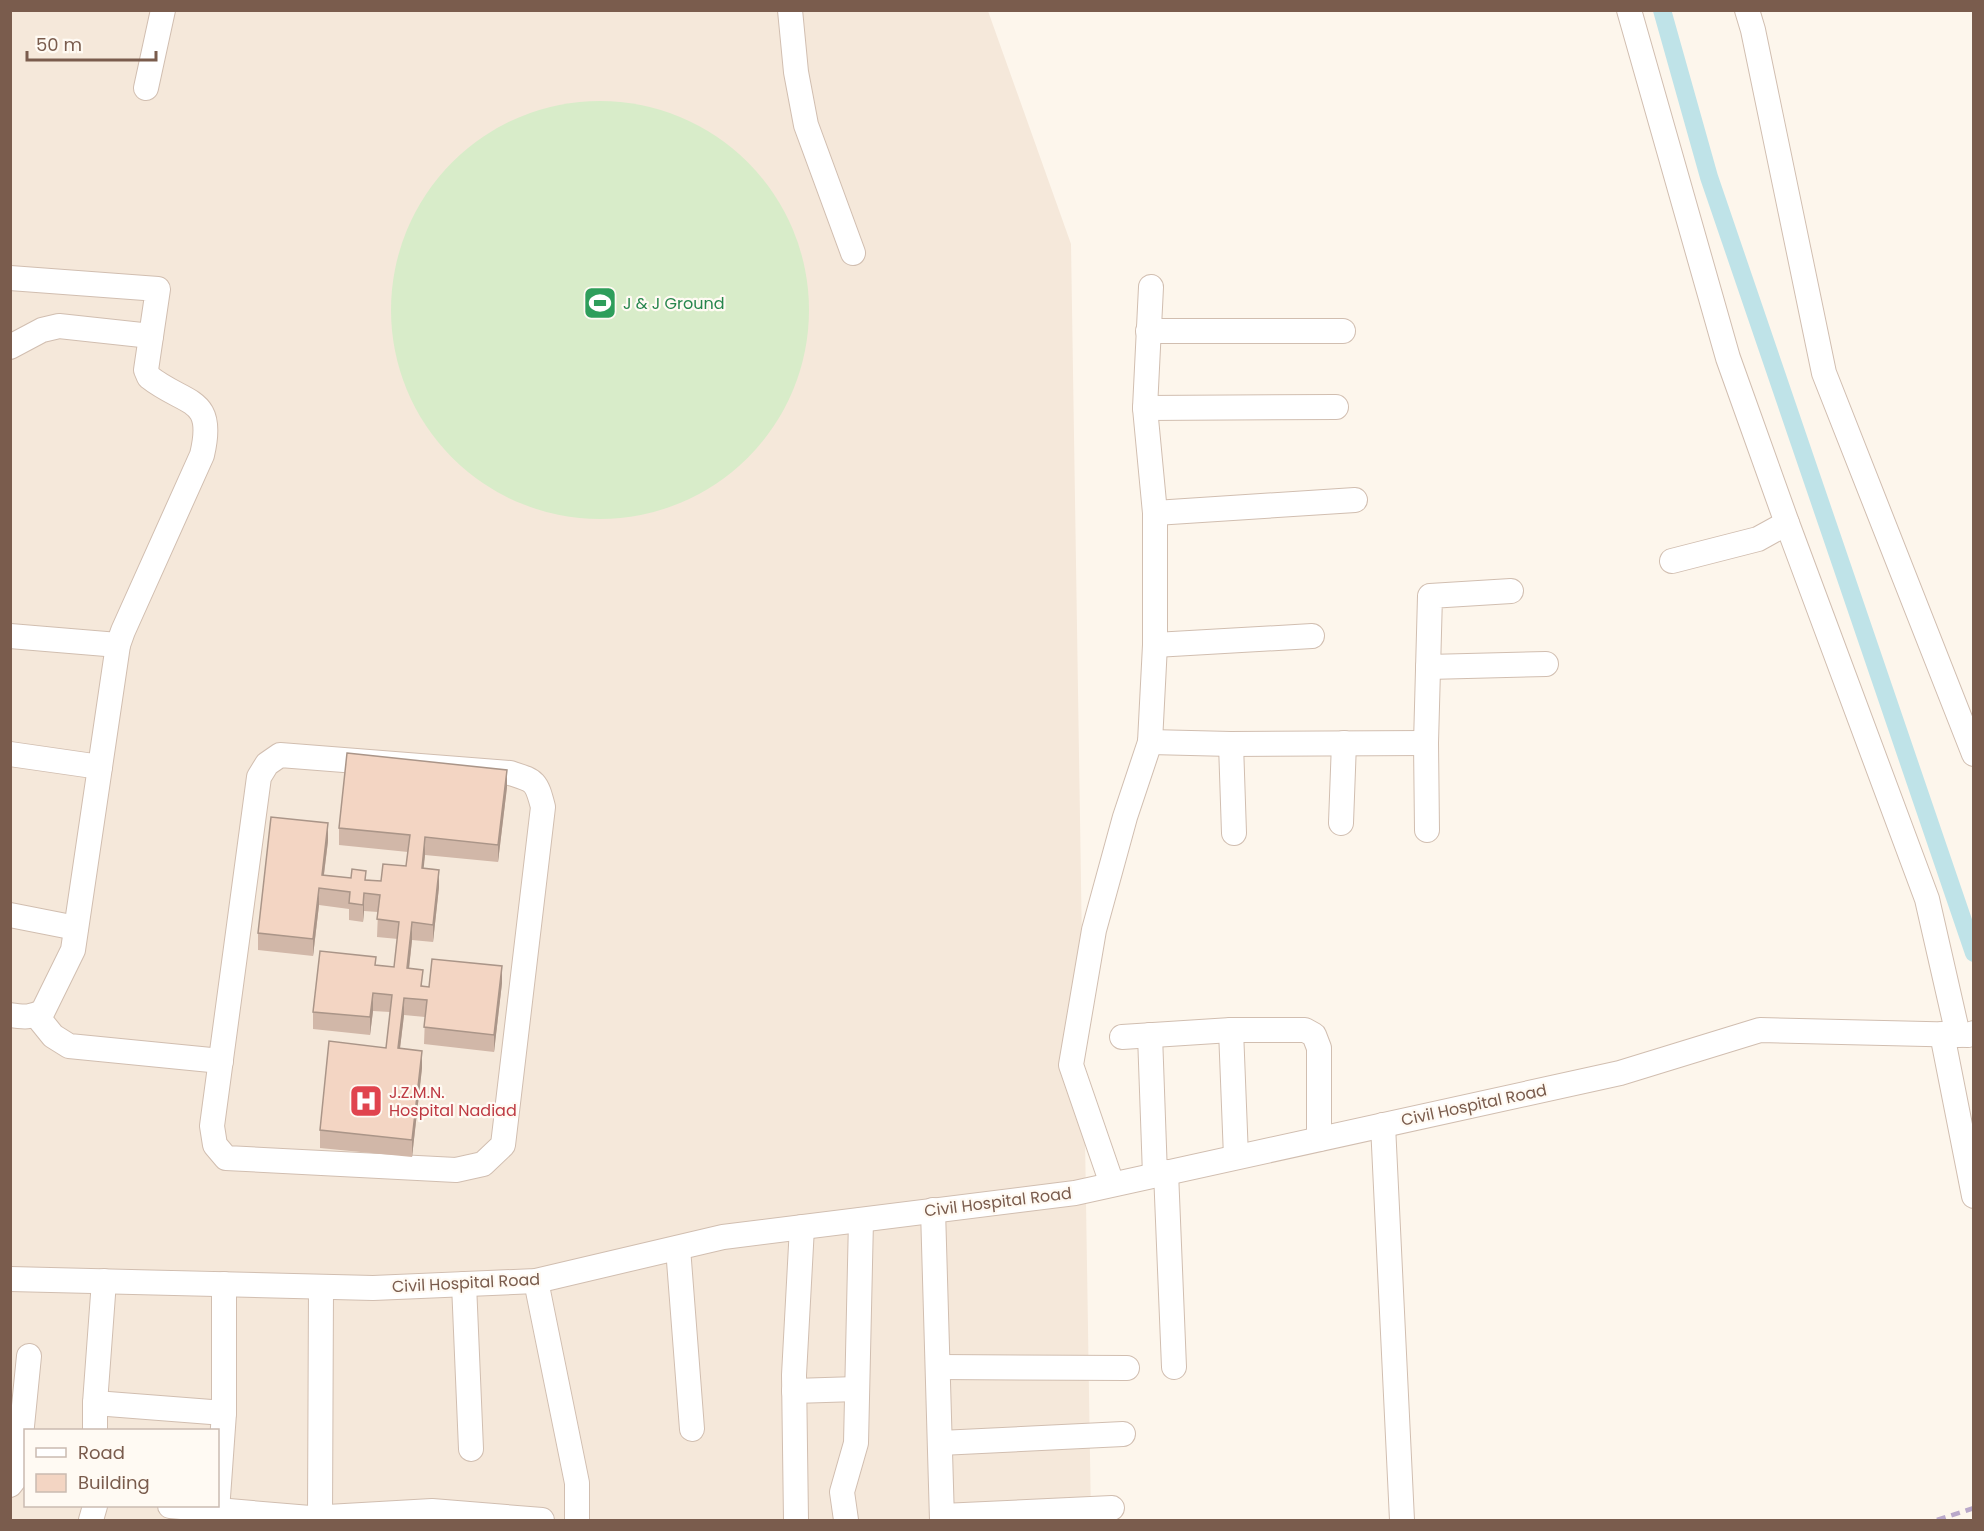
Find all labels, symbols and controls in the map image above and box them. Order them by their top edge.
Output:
scale bar [27,24,156,62]
text: 50 m [36,32,82,57]
sports icon: J & J Ground [582,285,618,321]
place label: J & J Ground [623,292,725,315]
street label: Civil Hospital Road [1399,1078,1549,1132]
place label: J.Z.M.N. Hospital Nadiad [389,1081,517,1122]
hospital icon: J.Z.M.N. Hospital Nadiad [348,1083,384,1119]
street label: Civil Hospital Road [923,1182,1073,1222]
street label: Civil Hospital Road [391,1268,541,1298]
legend [24,1429,219,1507]
text: Road [78,1440,125,1465]
text: Building [78,1470,150,1495]

